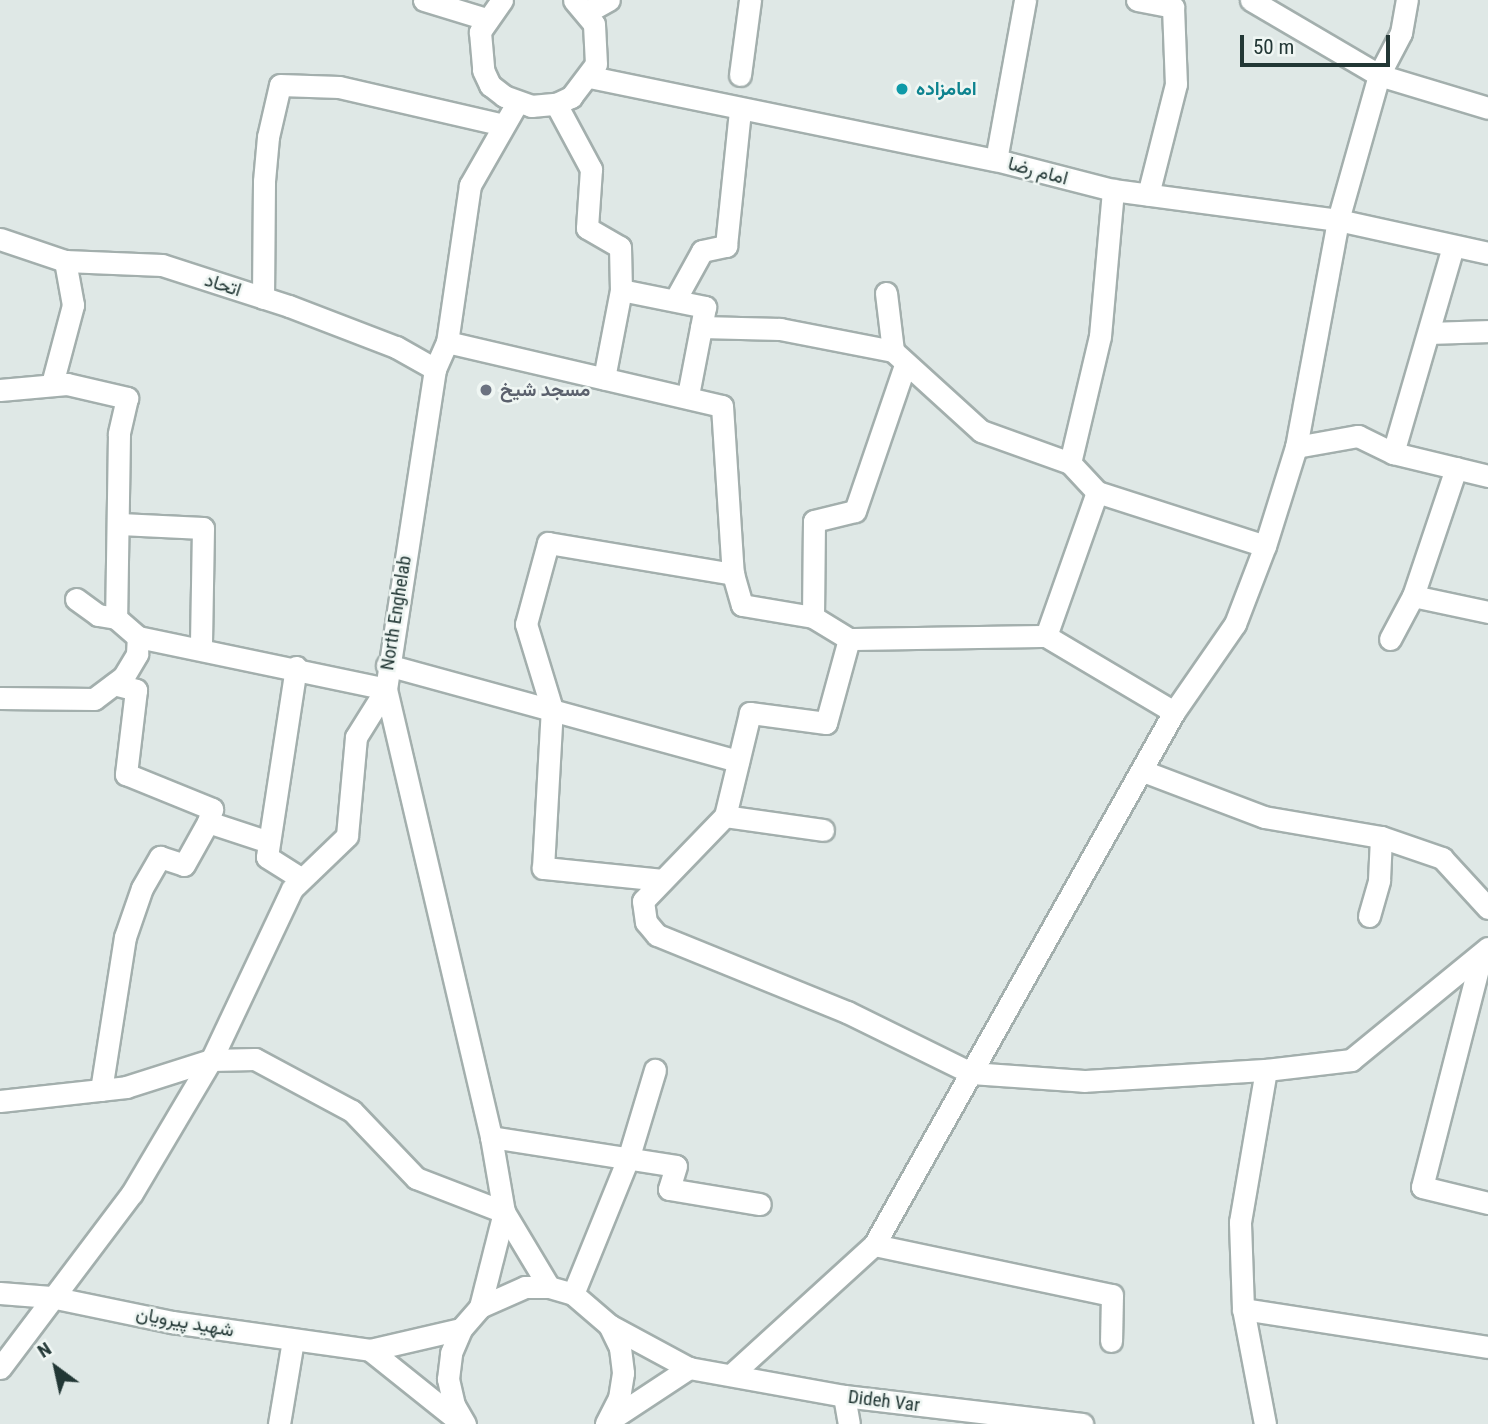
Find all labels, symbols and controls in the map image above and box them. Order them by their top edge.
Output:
scale bar [1243,21,1394,65]
text: 50 m [1253,35,1294,59]
place label: امامزاده [916,78,977,100]
marker: امامزاده [894,81,910,97]
street label: امام رضا [1006,152,1070,190]
street label: اتحاد [202,268,244,302]
place label: مسجد شیخ [500,379,590,401]
marker: مسجد شیخ [478,382,494,398]
street label: North Enghelab [376,554,416,672]
street label: شهید پیرویان [134,1302,236,1342]
north arrow [21,1333,91,1403]
text: N [33,1337,55,1363]
street label: Dideh Var [847,1385,921,1417]

